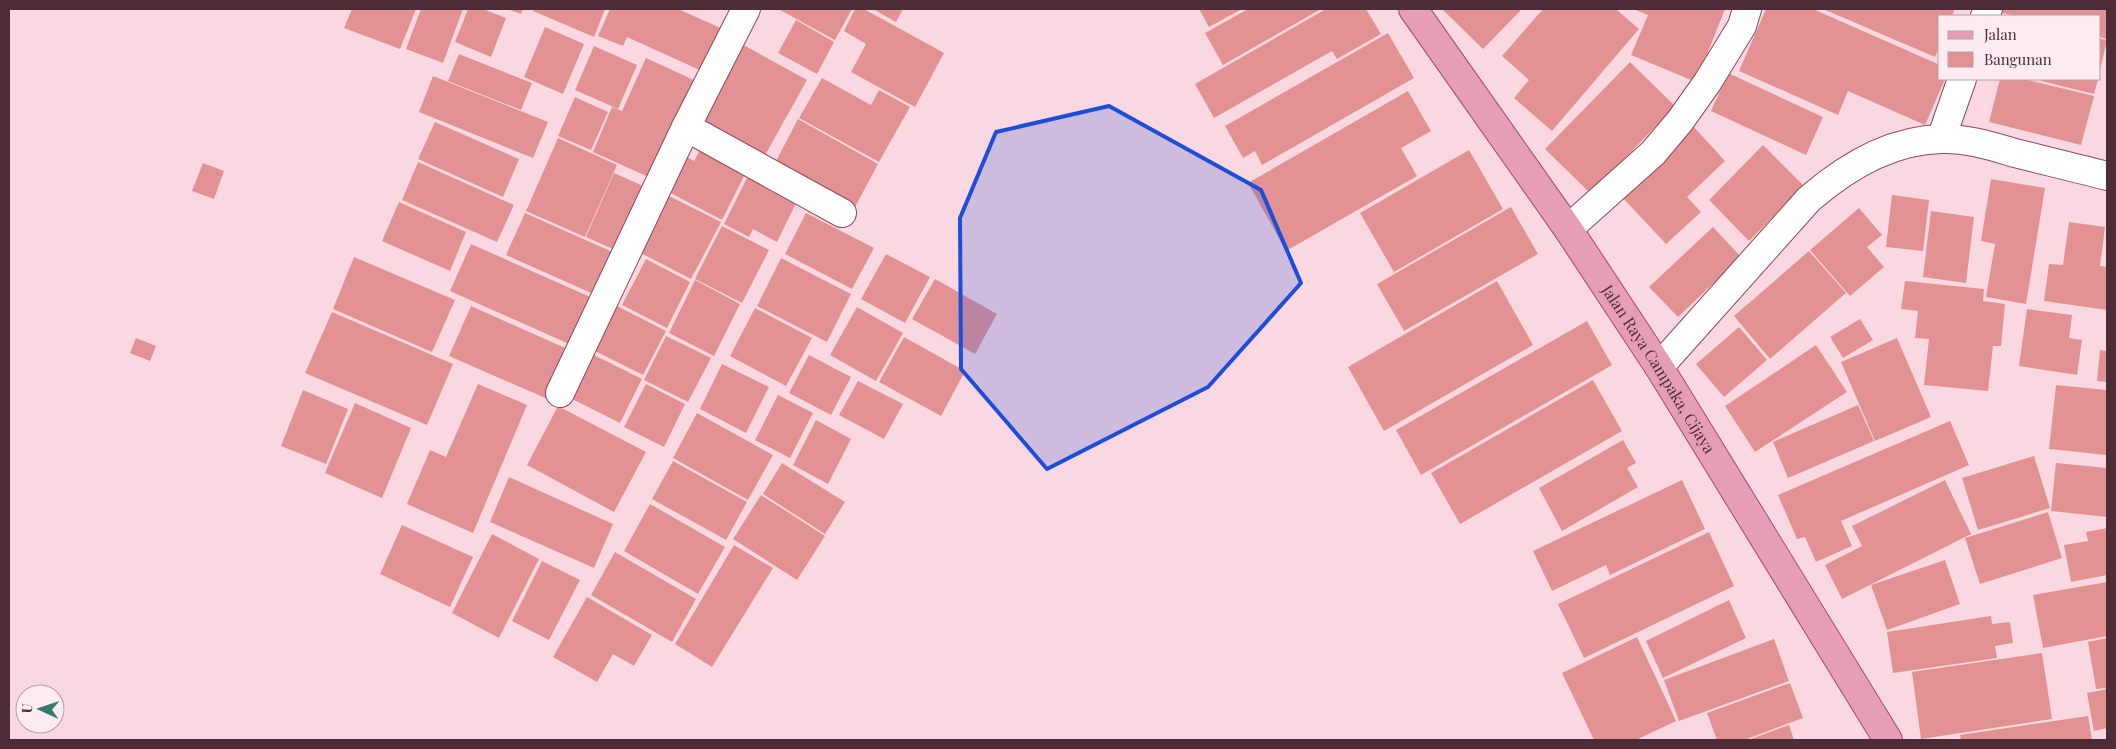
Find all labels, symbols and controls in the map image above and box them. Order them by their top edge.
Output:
legend [1938,15,2101,80]
text: Jalan [1983,24,2017,44]
text: Bangunan [1984,49,2052,69]
street label: Jalan Raya Campaka, Cijaya [1597,280,1720,457]
north arrow [15,684,65,734]
text: U [17,703,36,714]

